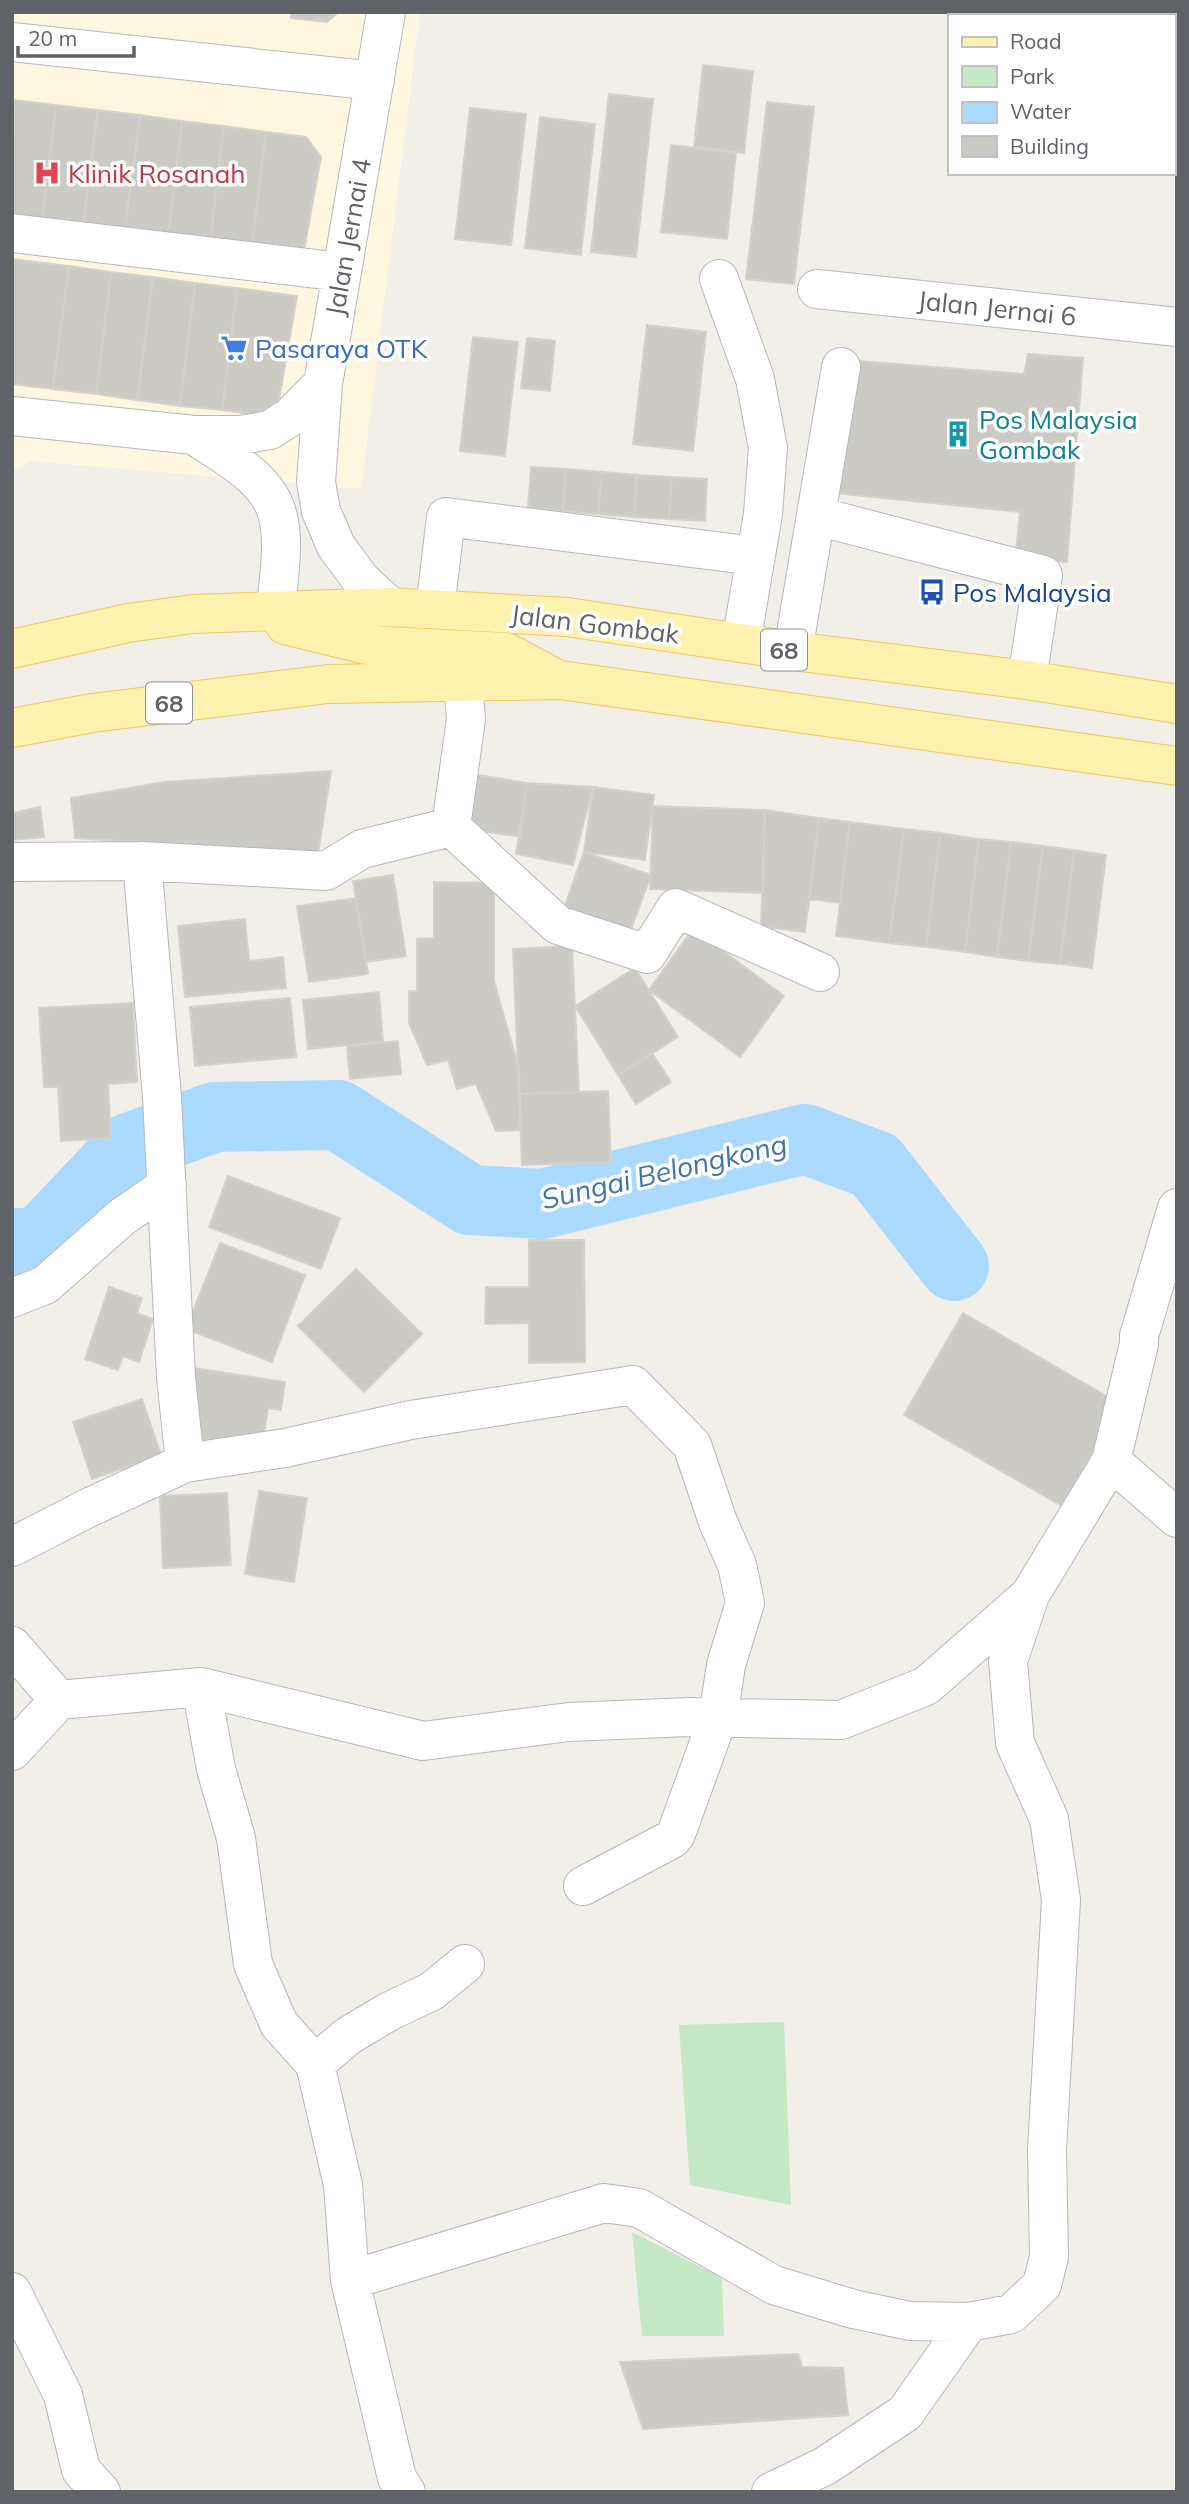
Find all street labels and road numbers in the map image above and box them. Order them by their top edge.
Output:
street label: Jalan Jernai 4 [318,156,378,318]
street label: Jalan Jernai 6 [916,283,1078,333]
street label: Jalan Gombak [509,597,682,651]
road number: 68 [761,630,807,670]
road number: 68 [146,682,192,724]

